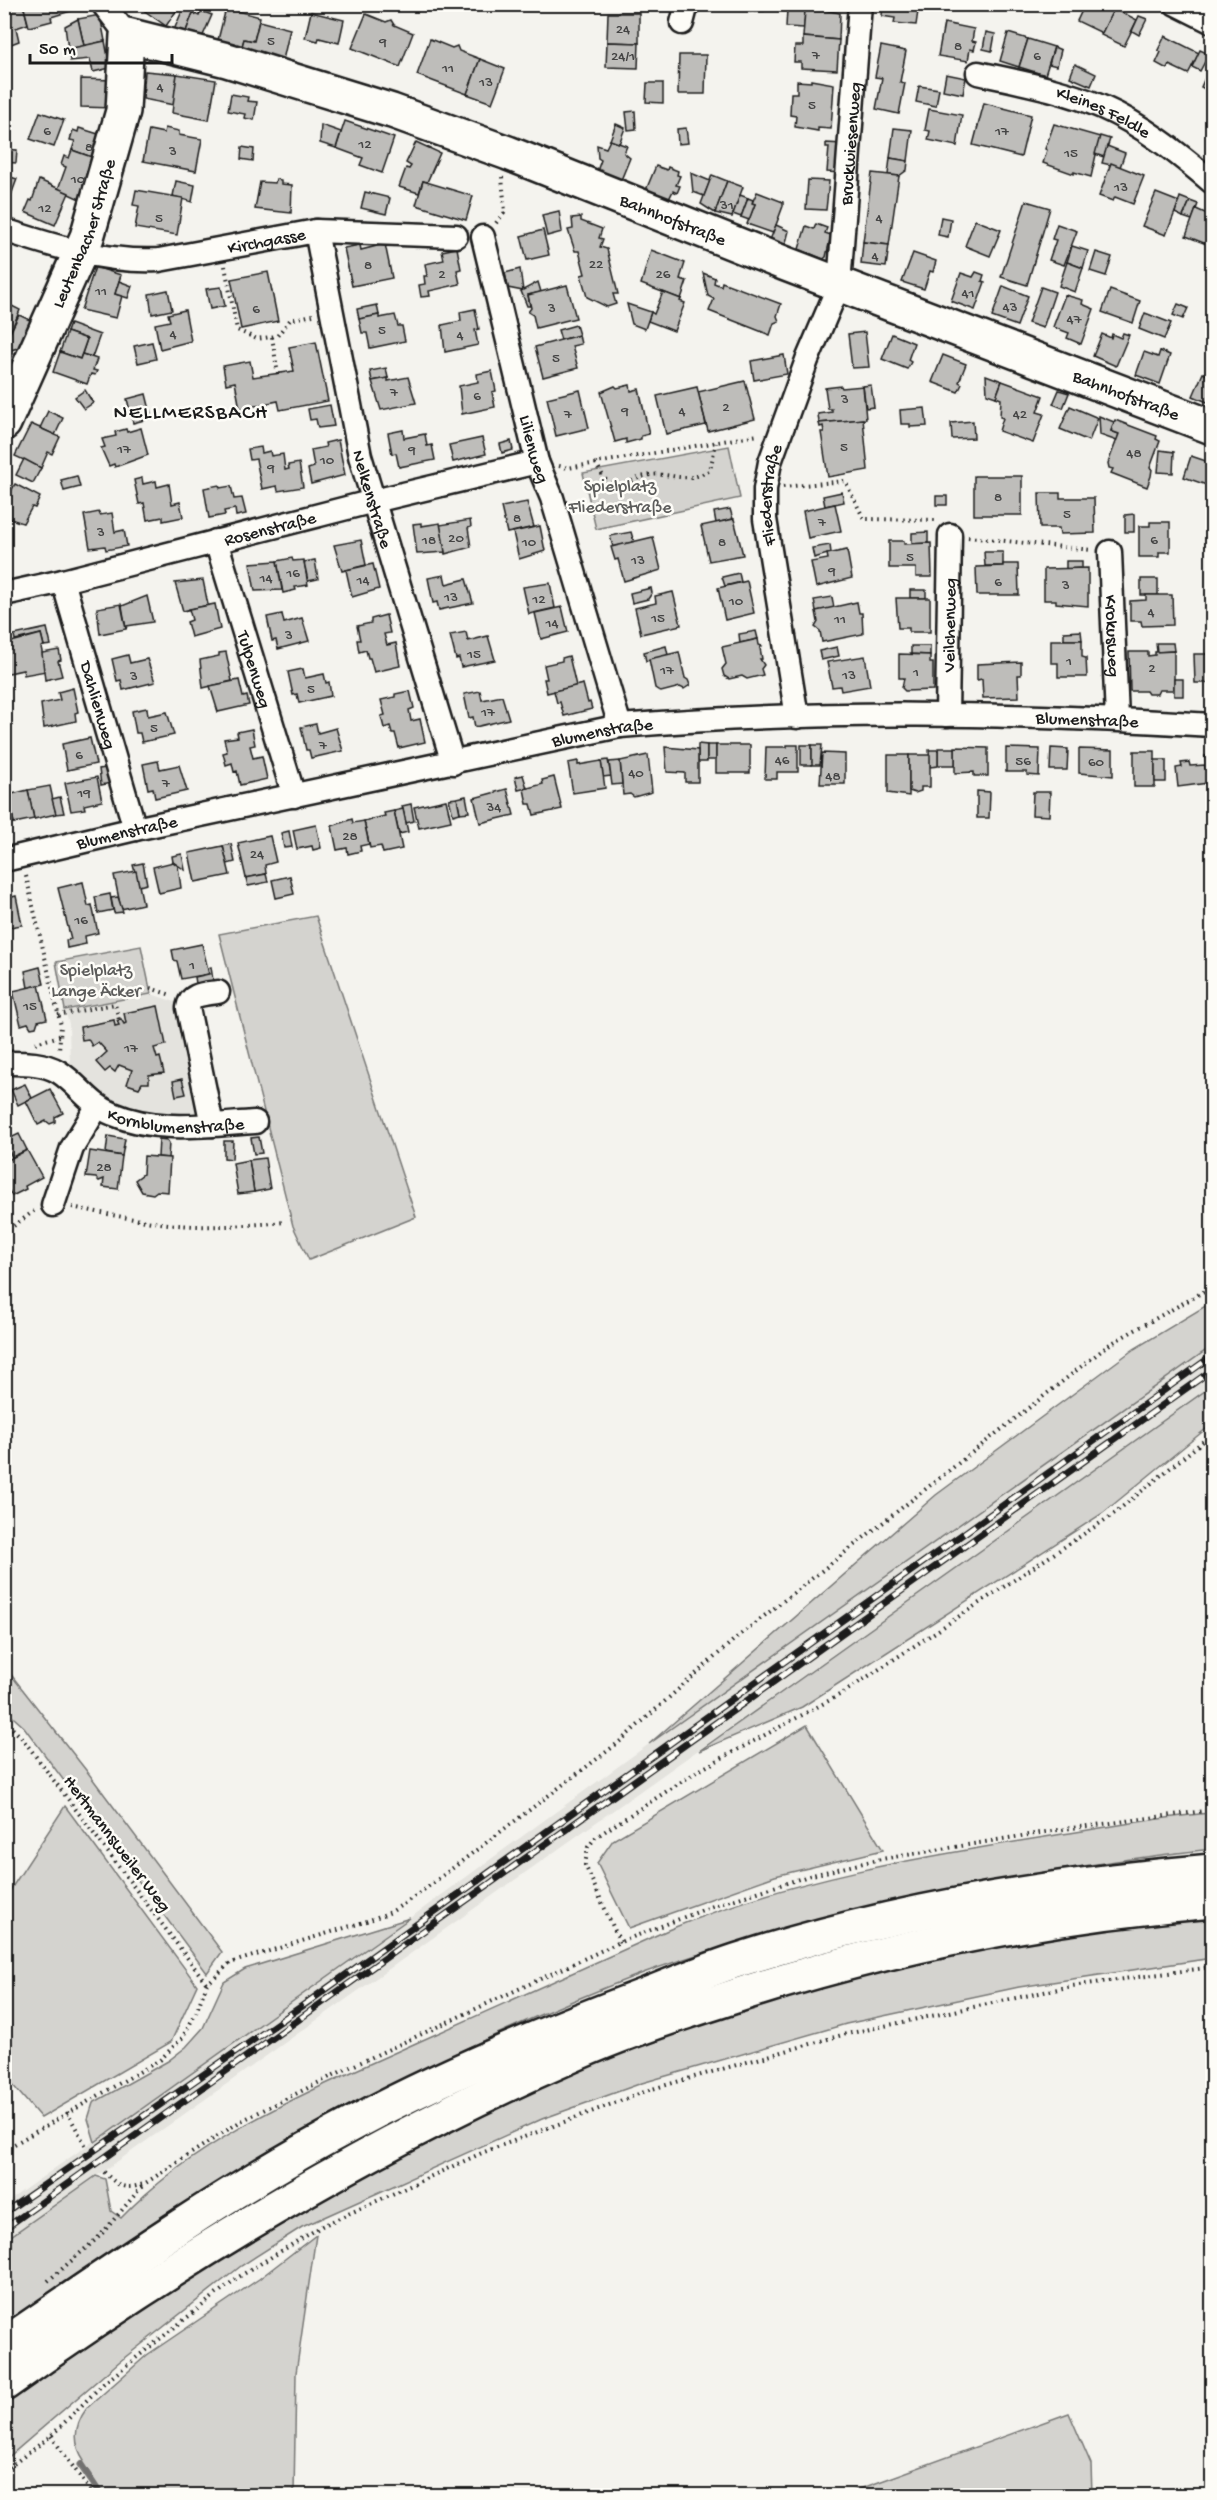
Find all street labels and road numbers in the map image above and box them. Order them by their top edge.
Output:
street label: Bruckwiesenweg [837,81,867,207]
street label: Kleines Feldle [1053,83,1154,145]
street label: Leutenbacher Straße [49,156,122,312]
street label: Bahnhofstraße [615,190,729,252]
street label: Kirchgasse [226,225,308,260]
street label: Bahnhofstraße [1068,366,1183,427]
street label: Lilienweg [513,413,553,487]
street label: Fliederstraße [757,441,789,548]
street label: Nelkenstraße [346,449,396,552]
street label: Rosenstraße [222,508,319,552]
street label: Veilchenweg [940,578,962,673]
street label: Krokusweg [1099,594,1123,678]
street label: Tulpenweg [231,628,274,711]
street label: Dahlienweg [74,658,119,752]
street label: Blumenstraße [1034,709,1140,734]
street label: Blumenstraße [549,715,655,753]
street label: Blumenstraße [74,812,180,856]
street label: Kornblumenstraße [103,1105,246,1139]
street label: Hertmannsweiler Weg [58,1772,174,1917]

